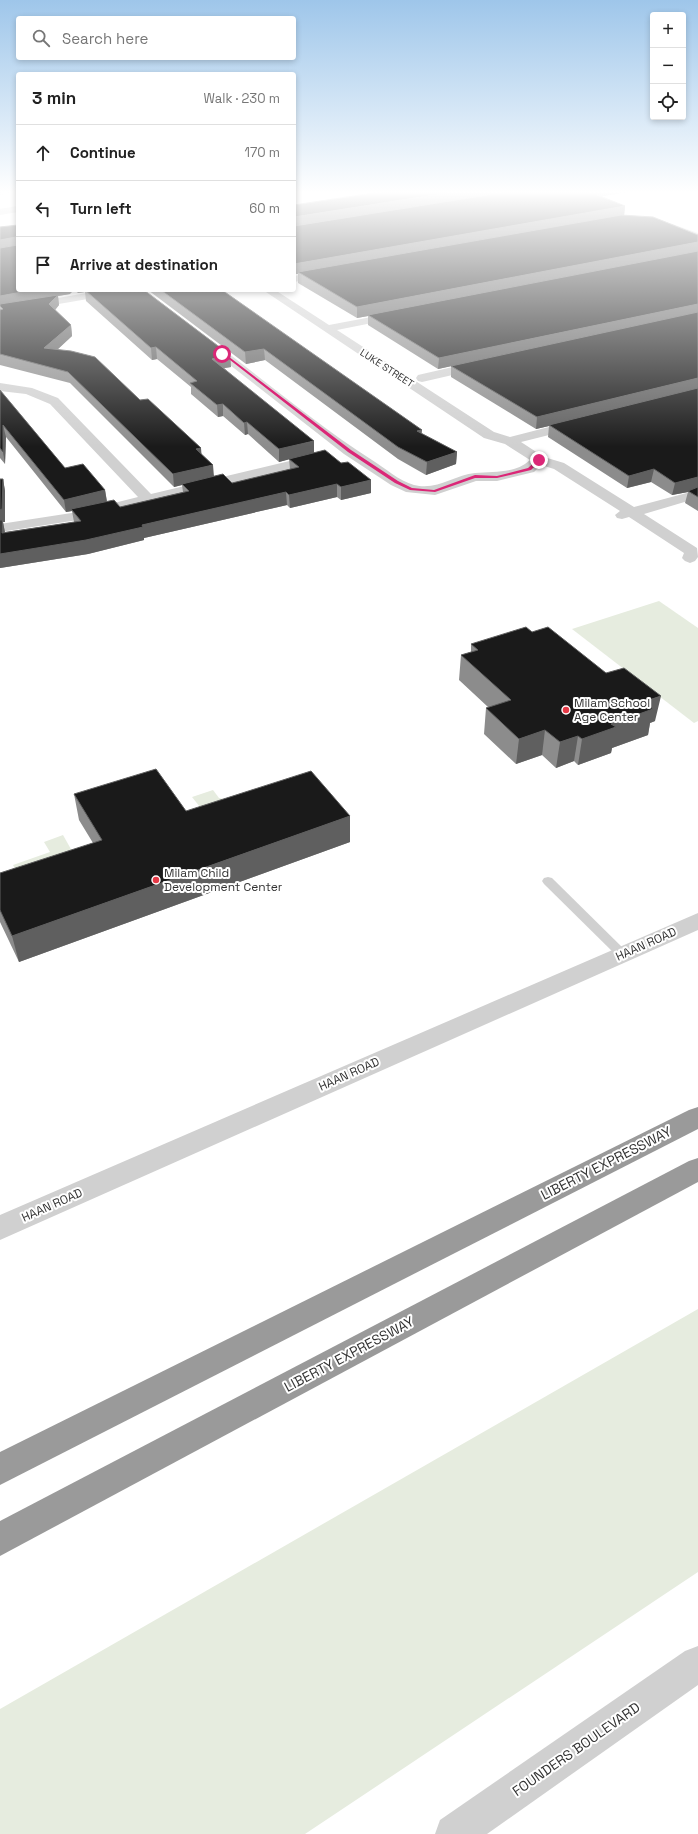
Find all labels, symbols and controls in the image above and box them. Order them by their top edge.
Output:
map controls [650,12,686,120]
button: + [650,12,686,48]
search box [16,16,296,60]
icon: search [30,27,52,49]
text: Search here [62,29,148,48]
button: − [650,48,686,84]
button: locate [650,84,686,120]
text: 3 min [32,87,76,109]
text: Walk · 230 m [203,90,280,107]
icon: ahead [32,142,54,164]
text: Continue [70,143,136,162]
text: 170 m [244,144,280,161]
icon: left [32,198,54,220]
text: Turn left [70,199,132,218]
text: 60 m [249,200,280,217]
icon: arrive [32,254,54,276]
text: Arrive at destination [70,255,218,274]
route start [213,345,231,363]
street label: LUKE STREET [358,346,416,390]
route end [530,451,548,469]
place label: Milam School Age Center [574,695,650,725]
marker: Milam School Age Center [561,705,571,715]
place label: Milam Child Development Center [164,865,283,895]
marker: Milam Child Development Center [151,875,161,885]
street label: HAAN ROAD [613,923,679,965]
street label: HAAN ROAD [316,1053,382,1095]
street label: LIBERTY EXPRESSWAY [538,1122,675,1204]
street label: HAAN ROAD [19,1184,85,1226]
street label: LIBERTY EXPRESSWAY [281,1312,417,1396]
street label: FOUNDERS BOULEVARD [509,1698,643,1800]

